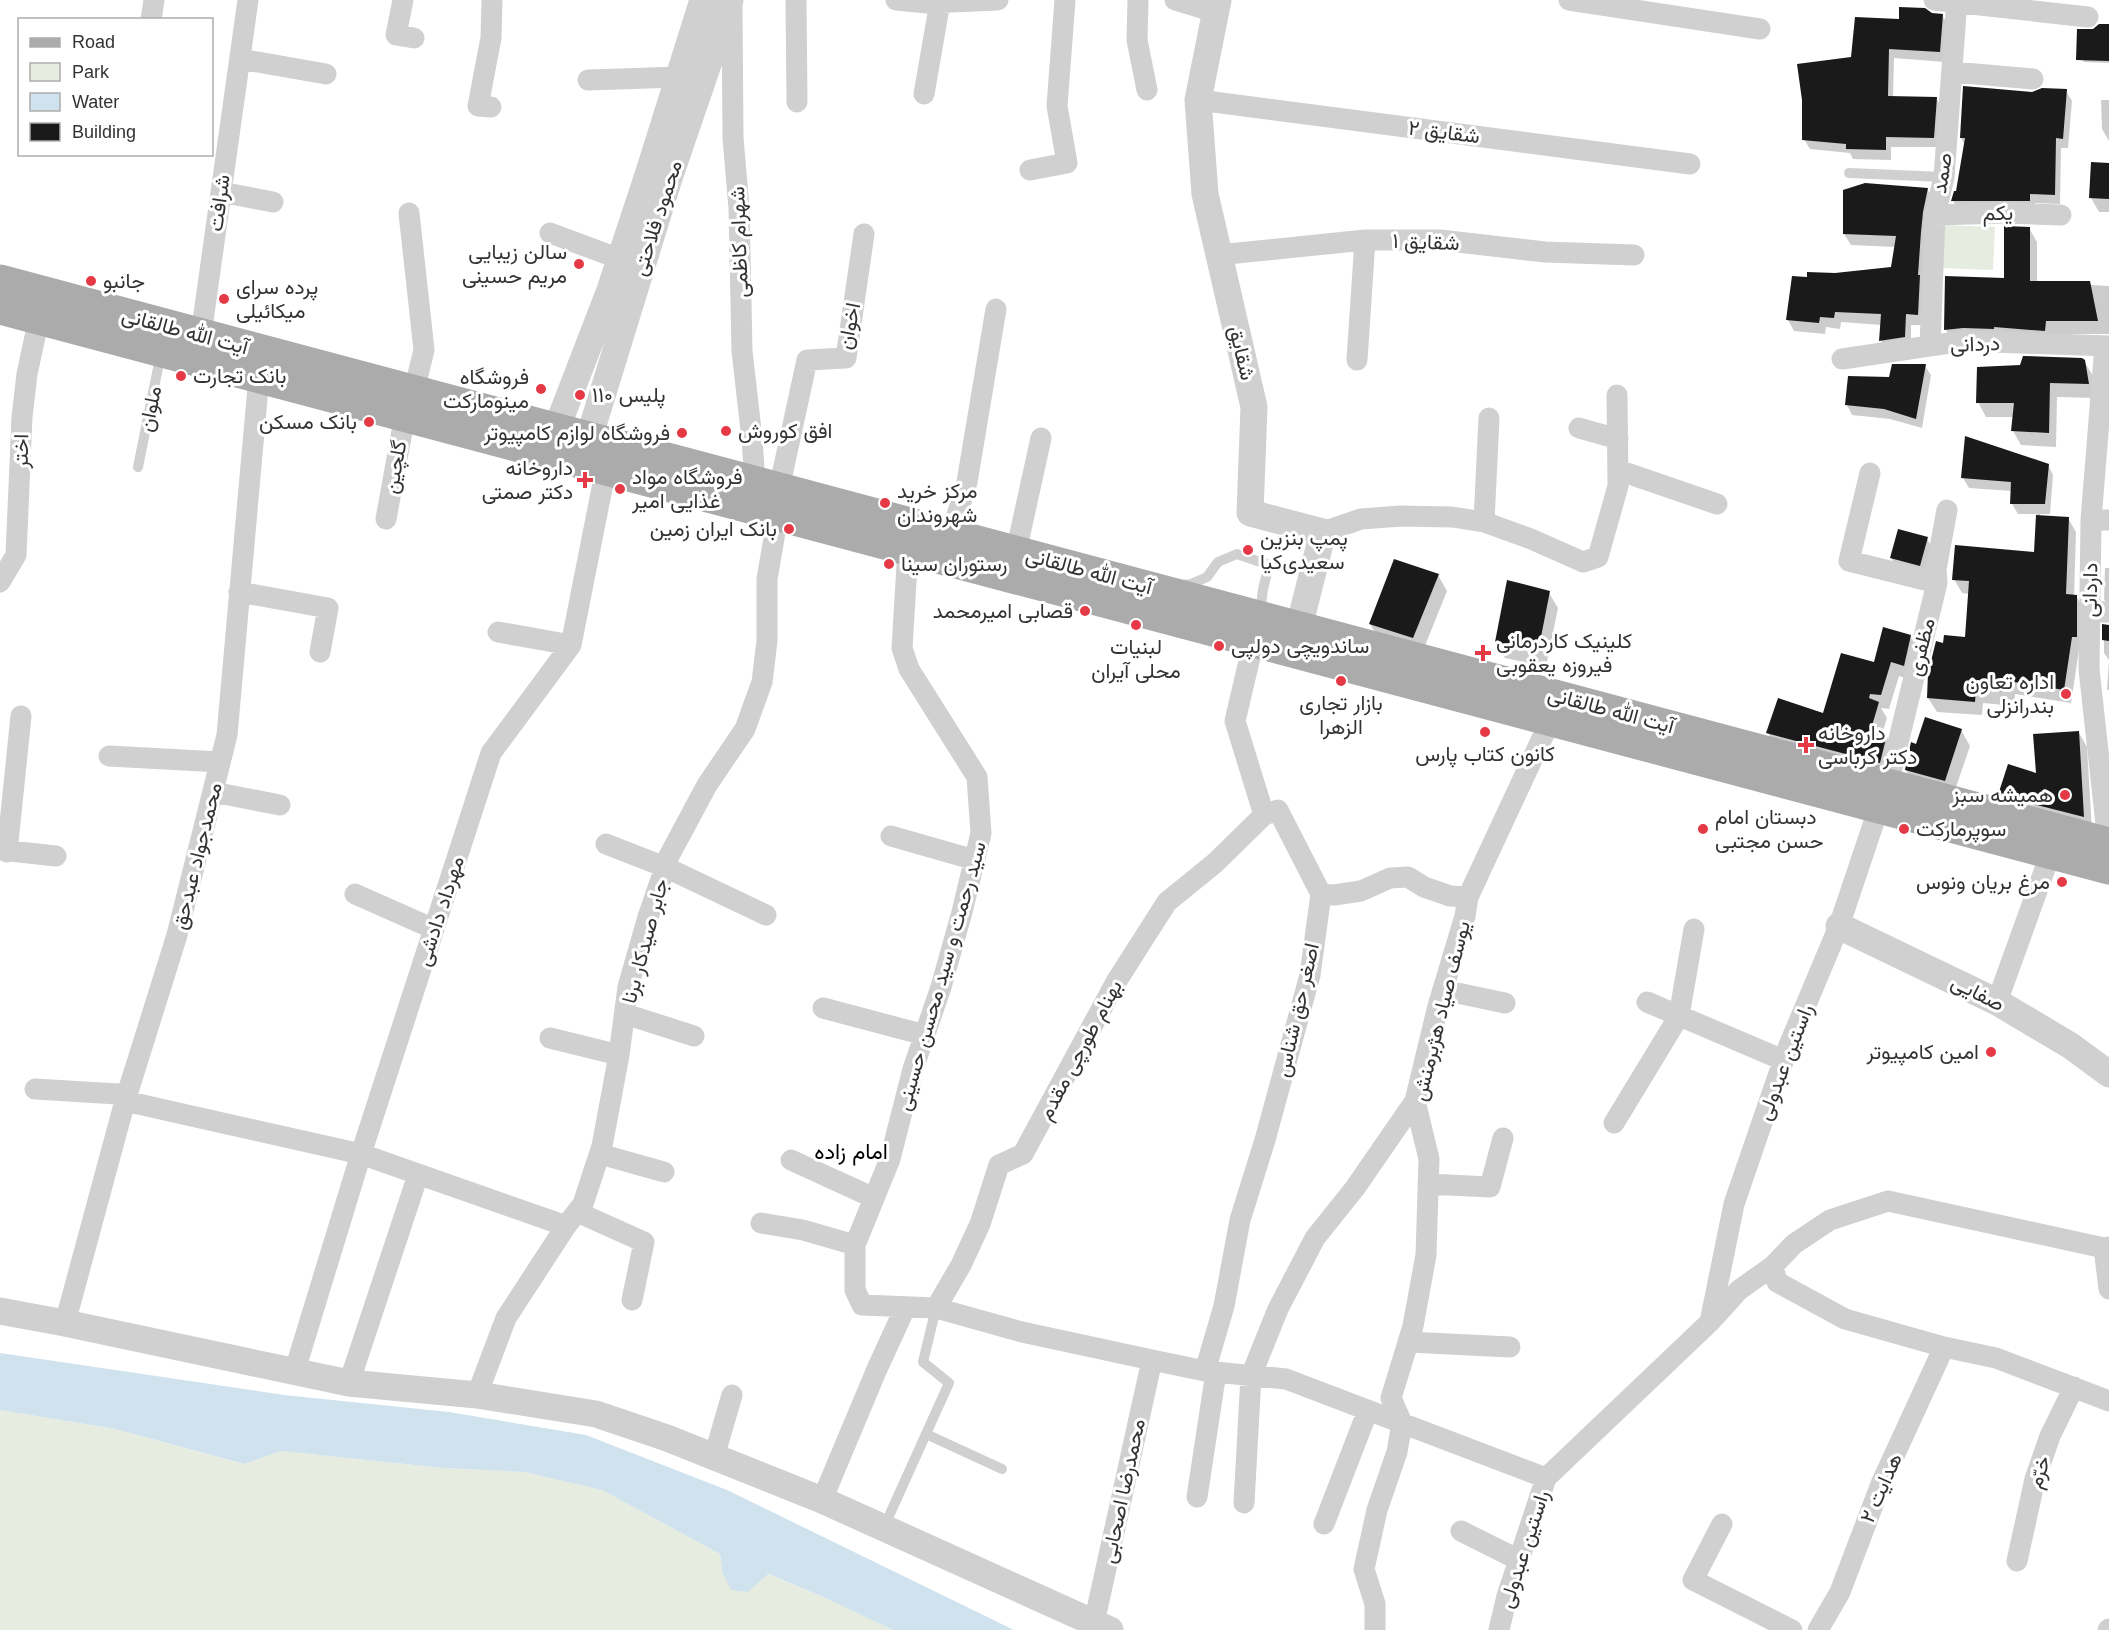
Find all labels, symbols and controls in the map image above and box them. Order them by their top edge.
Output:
legend [18,18,213,156]
text: Road [72,32,115,52]
text: Park [72,62,110,82]
text: Water [72,92,119,112]
street label: شقایق ۲ [1407,116,1481,148]
text: Building [72,122,136,142]
street label: صمد [1927,151,1956,195]
street label: محمود فلاحتی [627,157,688,279]
street label: شرافت [203,173,236,233]
street label: شهرام کاظمی [725,186,755,298]
street label: یکم [1983,201,2014,227]
street label: شقایق ۱ [1392,229,1460,255]
place label: سالن زیبایی مریم حسینی [462,240,567,290]
marker: سالن زیبایی مریم حسینی [572,257,586,271]
place label: جانبو [103,269,145,294]
marker: جانبو [84,274,98,288]
place label: پرده سرای میکائیلی [236,275,318,323]
marker: پرده سرای میکائیلی [217,292,231,306]
street label: اخوان [833,300,866,352]
street label: آیت الله طالقانی [119,302,253,360]
street label: شقایق [1224,323,1260,383]
street label: دردانی [1950,331,2001,358]
place label: بانک تجارت [193,364,286,389]
place label: فروشگاه مینومارکت [443,365,529,414]
marker: بانک تجارت [174,369,188,383]
marker: فروشگاه مینومارکت [534,382,548,396]
place label: پلیس ۱۱۰ [592,383,666,409]
street label: ملوان [134,384,167,434]
marker: پلیس ۱۱۰ [573,388,587,402]
place label: بانک مسکن [259,410,357,434]
marker: بانک مسکن [362,415,376,429]
place label: افق کوروش [738,419,832,444]
place label: فروشگاه لوازم کامپیوتر [483,421,670,447]
marker: افق کوروش [719,424,733,438]
marker: فروشگاه لوازم کامپیوتر [675,426,689,440]
street label: اختر [9,434,34,470]
street label: گلچین [379,438,413,496]
place label: داروخانه دکتر صمتی [482,456,573,505]
place label: فروشگاه مواد غذایی امیر [631,465,743,514]
marker: داروخانه دکتر صمتی [578,473,592,487]
place label: مرکز خرید شهروندان [897,479,978,528]
marker: فروشگاه مواد غذایی امیر [613,482,627,496]
marker: مرکز خرید شهروندان [878,496,892,510]
place label: بانک ایران زمین [650,517,777,542]
marker: بانک ایران زمین [782,522,796,536]
place label: پمپ بنزین سعیدی‌کیا [1260,526,1348,574]
street label: آیت الله طالقانی [1023,542,1157,600]
marker: پمپ بنزین سعیدی‌کیا [1241,543,1255,557]
place label: رستوران سینا [901,552,1007,577]
marker: رستوران سینا [882,557,896,571]
street label: داردانی [2078,562,2103,618]
place label: قصابی امیرمحمد [933,599,1073,624]
marker: قصابی امیرمحمد [1078,604,1092,618]
street label: مظفری [1902,616,1941,679]
marker: لبنیات محلی آیران [1129,618,1143,632]
place label: کلینیک کاردرمانی فیروزه یعقوبی [1496,629,1632,678]
place label: ساندویچی دولپی [1231,634,1369,660]
place label: لبنیات محلی آیران [1091,635,1181,684]
marker: ساندویچی دولپی [1212,639,1226,653]
marker: کلینیک کاردرمانی فیروزه یعقوبی [1474,644,1492,662]
place label: اداره تعاون بندرانزلی [1966,670,2054,719]
marker: بازار تجاری الزهرا [1334,674,1348,688]
street label: آیت الله طالقانی [1545,681,1679,739]
marker: اداره تعاون بندرانزلی [2059,687,2073,701]
place label: بازار تجاری الزهرا [1299,691,1383,740]
place label: داروخانه دکتر کرباسی [1818,721,1917,770]
marker: کانون کتاب پارس [1478,725,1492,739]
marker: داروخانه دکتر کرباسی [1799,738,1813,752]
place label: کانون کتاب پارس [1415,742,1555,768]
street label: محمدجواد عبدحق [167,780,228,932]
place label: همیشه سبز [1951,783,2053,808]
marker: همیشه سبز [2058,788,2072,802]
place label: دبستان امام حسن مجتبی [1715,805,1824,853]
place label: سوپرمارکت [1916,817,2006,843]
marker: دبستان امام حسن مجتبی [1696,822,1710,836]
marker: سوپرمارکت [1897,822,1911,836]
street label: سید رحمت و سید محسن حسینی [891,839,992,1114]
street label: مهرداد دادشی [411,853,470,969]
place label: مرغ بریان ونوس [1916,870,2050,896]
marker: مرغ بریان ونوس [2055,875,2069,889]
street label: جابر صیدکار برنا [617,876,674,1006]
street label: یوسف صیاد هژبرمنش [1407,919,1476,1104]
street label: اصغر حق شناس [1270,941,1325,1080]
street label: صفایی [1947,969,2009,1017]
street label: بهنام طورچی مقدم [1033,976,1129,1125]
street label: راستین عبدولی [1752,1001,1819,1124]
place label: امین کامپیوتر [1866,1040,1979,1066]
marker: امین کامپیوتر [1984,1045,1998,1059]
district label: امام زاده [814,1139,888,1166]
street label: محمدرضا اصحابی [1096,1417,1151,1566]
street label: هدایت ۲ [1855,1450,1907,1526]
street label: خرّم [2023,1453,2057,1492]
street label: راستین عبدولی [1494,1487,1555,1611]

